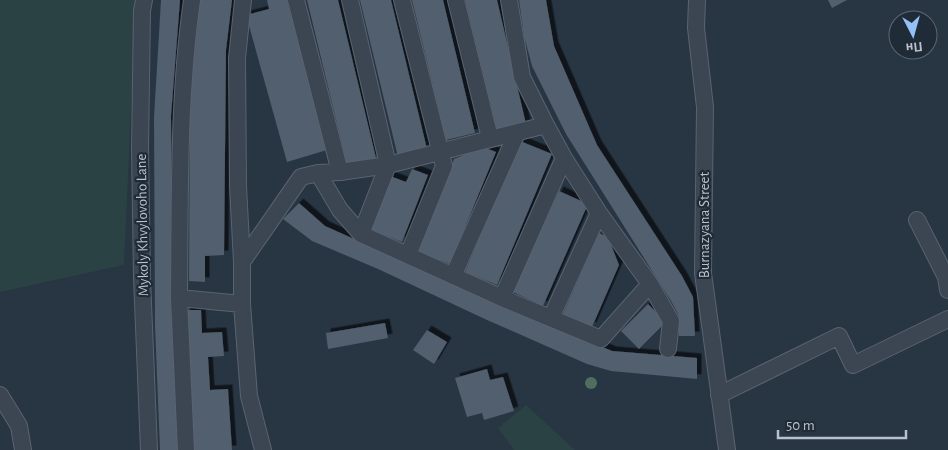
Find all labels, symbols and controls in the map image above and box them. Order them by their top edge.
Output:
north arrow [888,10,938,60]
text: Пн [905,39,923,55]
street label: Mykoly Khvylovoho Lane [134,153,151,296]
street label: Burnazyana Street [697,171,712,278]
scale bar [778,408,906,440]
text: 50 m [786,418,815,433]

